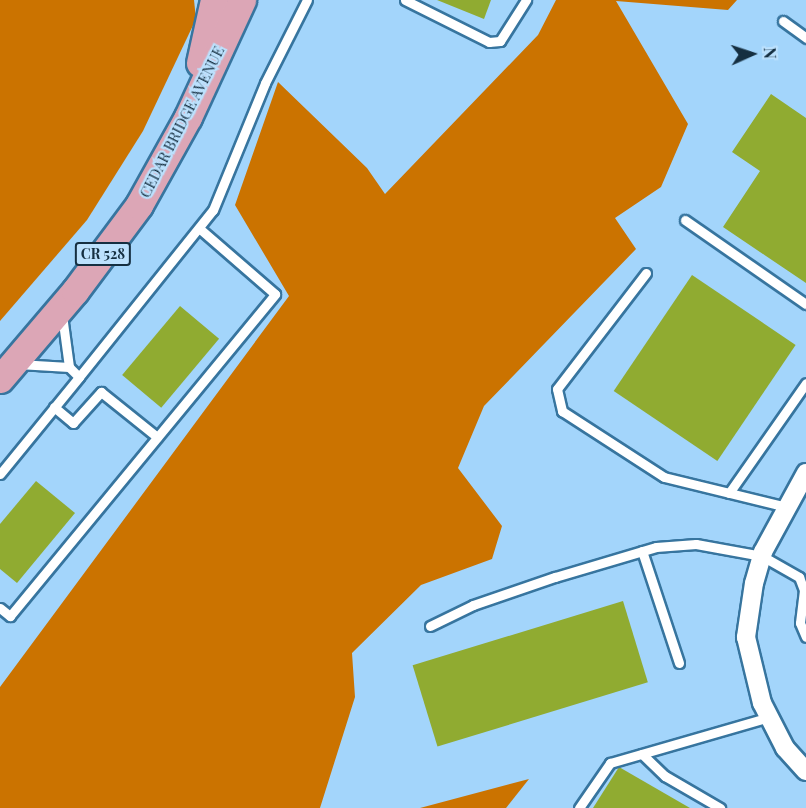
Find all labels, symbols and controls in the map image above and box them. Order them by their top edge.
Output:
north arrow [722,24,782,84]
street label: CEDAR BRIDGE AVENUE [136,43,228,201]
text: N [760,47,781,59]
road number: CR 528 [74,243,132,265]

